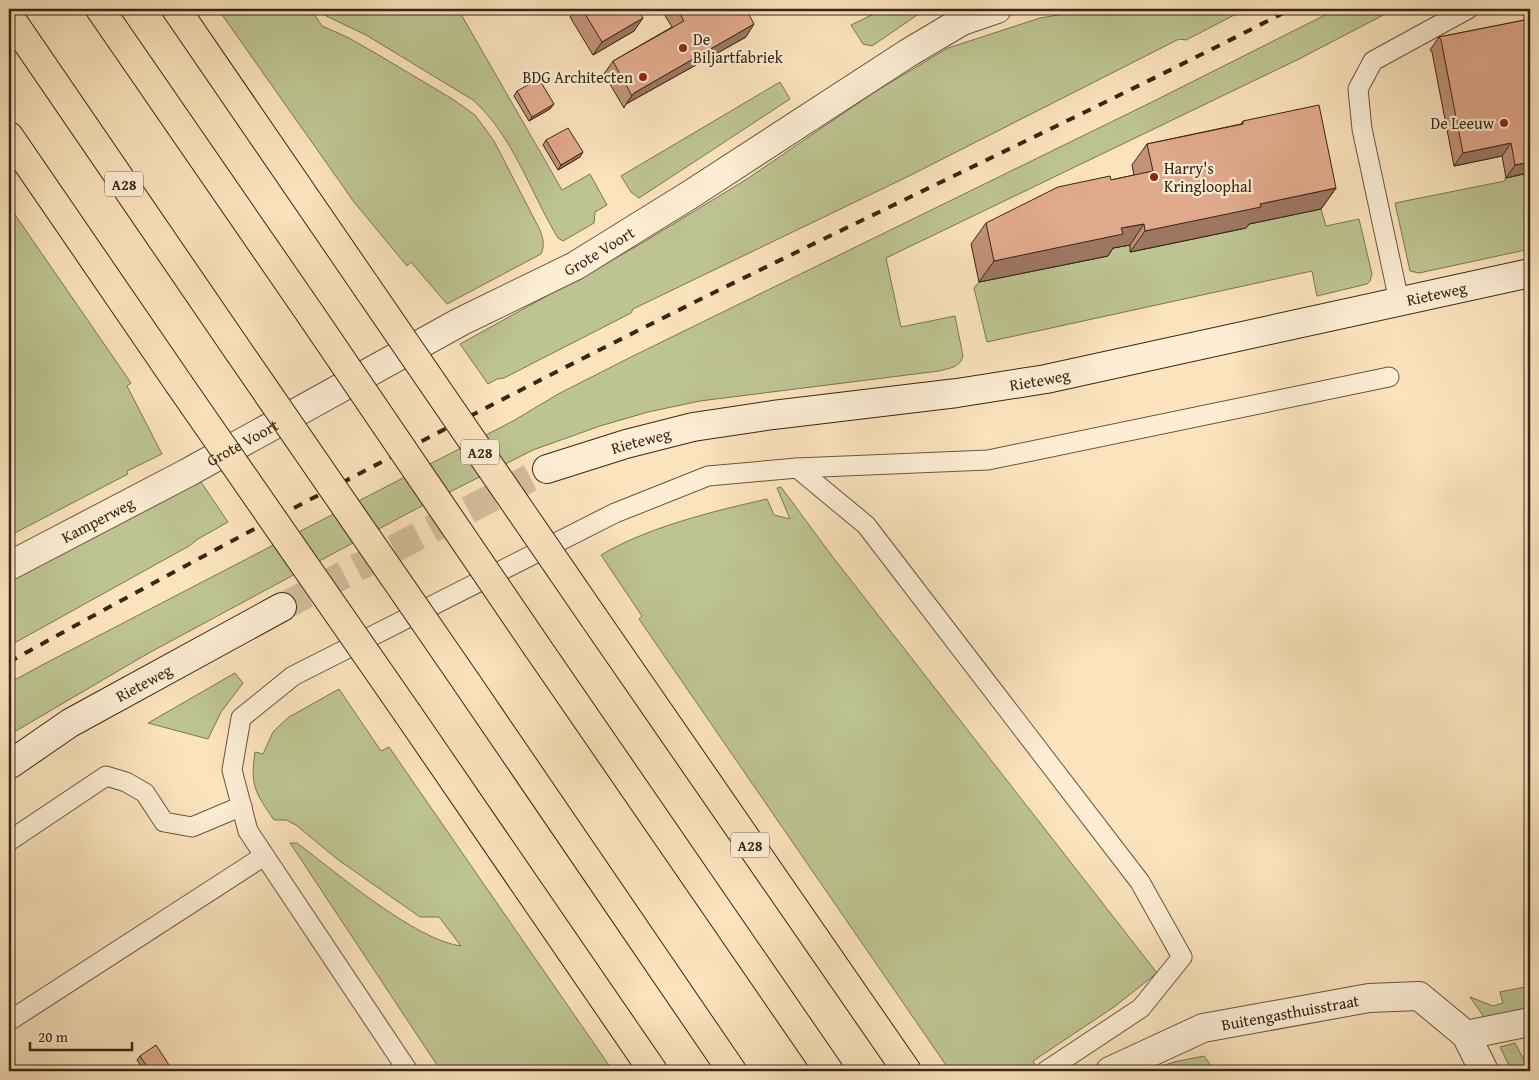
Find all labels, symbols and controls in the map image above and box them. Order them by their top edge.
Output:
place label: De Biljartfabriek [693,27,784,69]
marker: De Biljartfabriek [677,42,689,54]
place label: BDG Architecten [522,65,633,89]
marker: BDG Architecten [637,71,649,83]
place label: De Leeuw [1430,111,1495,135]
marker: De Leeuw [1498,117,1510,129]
place label: Harry's Kringloophal [1164,156,1253,198]
marker: Harry's Kringloophal [1148,171,1160,183]
road number: A28 [105,172,143,196]
street label: Grote Voort [560,220,639,282]
street label: Rieteweg [1404,275,1469,312]
street label: Rieteweg [1008,362,1072,397]
street label: Grote Voort [202,413,283,472]
street label: Rieteweg [608,421,673,460]
road number: A28 [461,440,499,464]
street label: Kamperweg [57,491,138,549]
street label: Rieteweg [111,658,176,708]
road number: A28 [731,832,769,858]
street label: Buitengasthuisstraat [1219,988,1361,1036]
scale bar [30,1020,132,1052]
text: 20 m [38,1026,69,1047]

